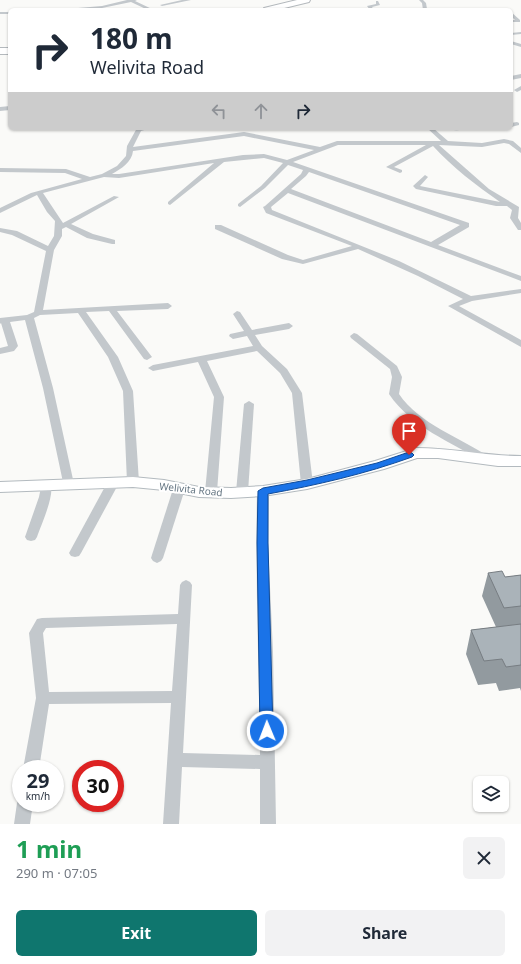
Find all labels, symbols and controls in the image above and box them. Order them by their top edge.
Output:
text: 180 m [90,19,173,57]
icon: right [24,24,76,76]
text: Welivita Road [90,55,204,79]
icon: left [208,100,230,122]
icon: ahead [250,100,272,122]
icon: right [292,100,314,122]
pin [392,414,426,455]
icon: arrive [398,420,420,442]
street label: Welivita Road [159,479,223,499]
position arrow [246,710,288,752]
speed limit sign: 30 [72,760,124,812]
text: 29 [27,767,49,794]
map controls [473,776,509,812]
button: layers [473,776,509,812]
text: km/h [26,789,50,803]
text: 1 min [16,832,82,865]
button: close [463,837,505,879]
text: 290 m · 07:05 [16,864,97,882]
button: Exit [16,910,257,956]
button: Share [265,910,505,956]

